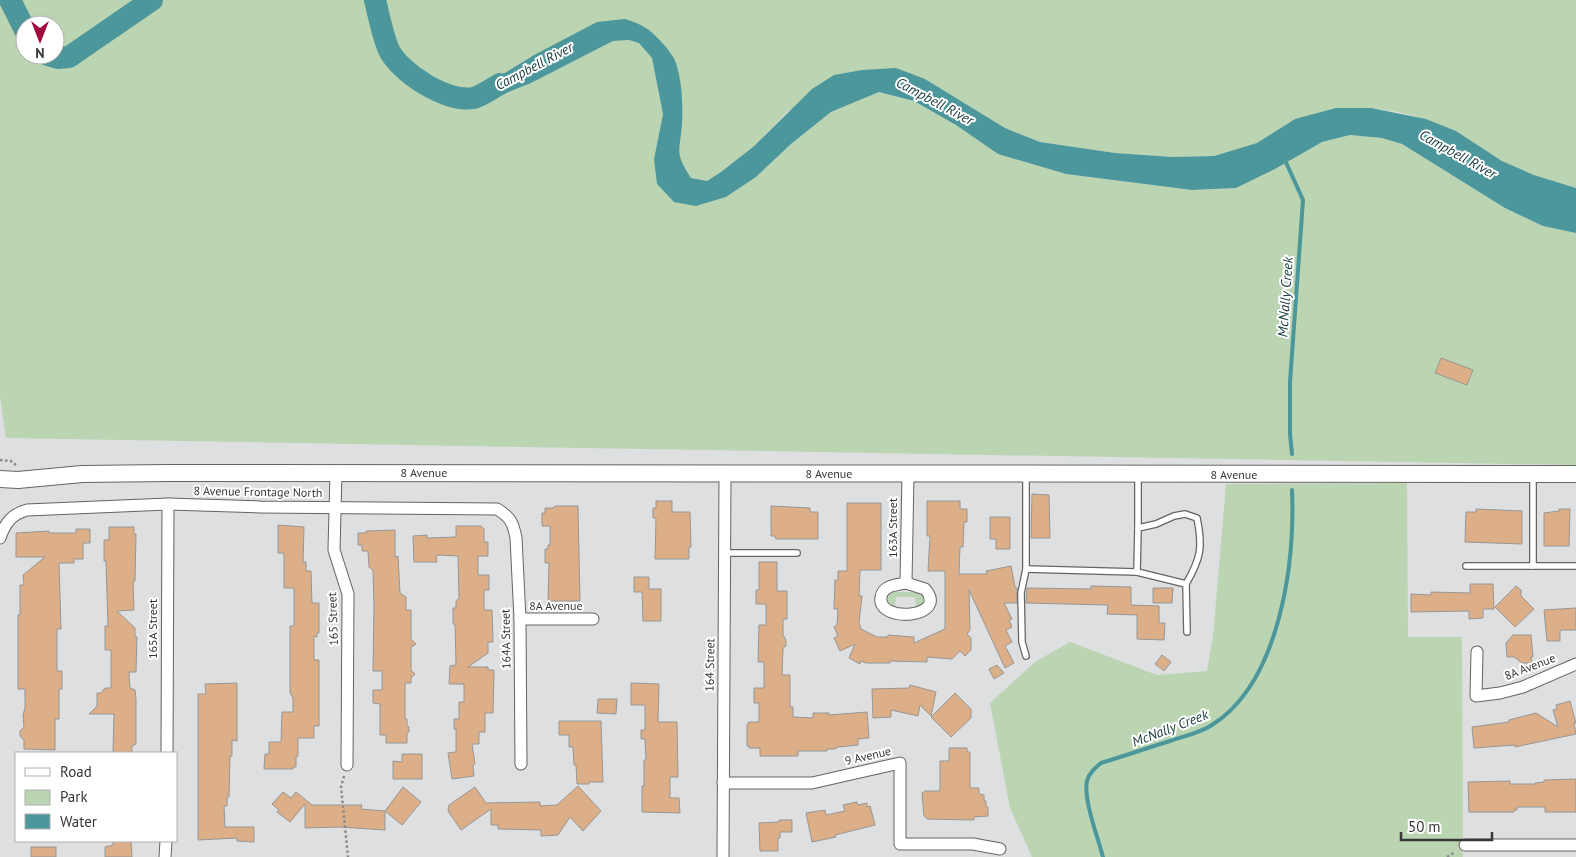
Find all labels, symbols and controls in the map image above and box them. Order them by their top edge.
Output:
north arrow [15,15,65,65]
water label: Campbell River [492,37,577,94]
text: N [35,44,45,62]
water label: Campbell River [893,73,978,130]
water label: Campbell River [1416,125,1501,183]
water label: McNally Creek [1273,256,1297,338]
street label: 8 Avenue [401,465,447,480]
street label: 8 Avenue [806,466,852,481]
street label: 8 Avenue [1211,467,1257,482]
street label: 8 Avenue Frontage North [194,483,322,500]
street label: 163A Street [885,498,900,558]
street label: 165 Street [324,592,341,646]
street label: 8A Avenue [529,598,583,613]
street label: 165A Street [145,599,160,659]
street label: 164A Street [497,609,514,669]
street label: 164 Street [702,638,717,692]
street label: 8A Avenue [1502,650,1557,683]
water label: McNally Creek [1129,705,1211,751]
street label: 9 Avenue [843,743,892,768]
legend [15,752,178,842]
text: Road [60,762,92,781]
text: Park [60,787,88,806]
scale bar [1401,810,1492,842]
text: Water [60,812,97,831]
text: 50 m [1408,817,1441,836]

